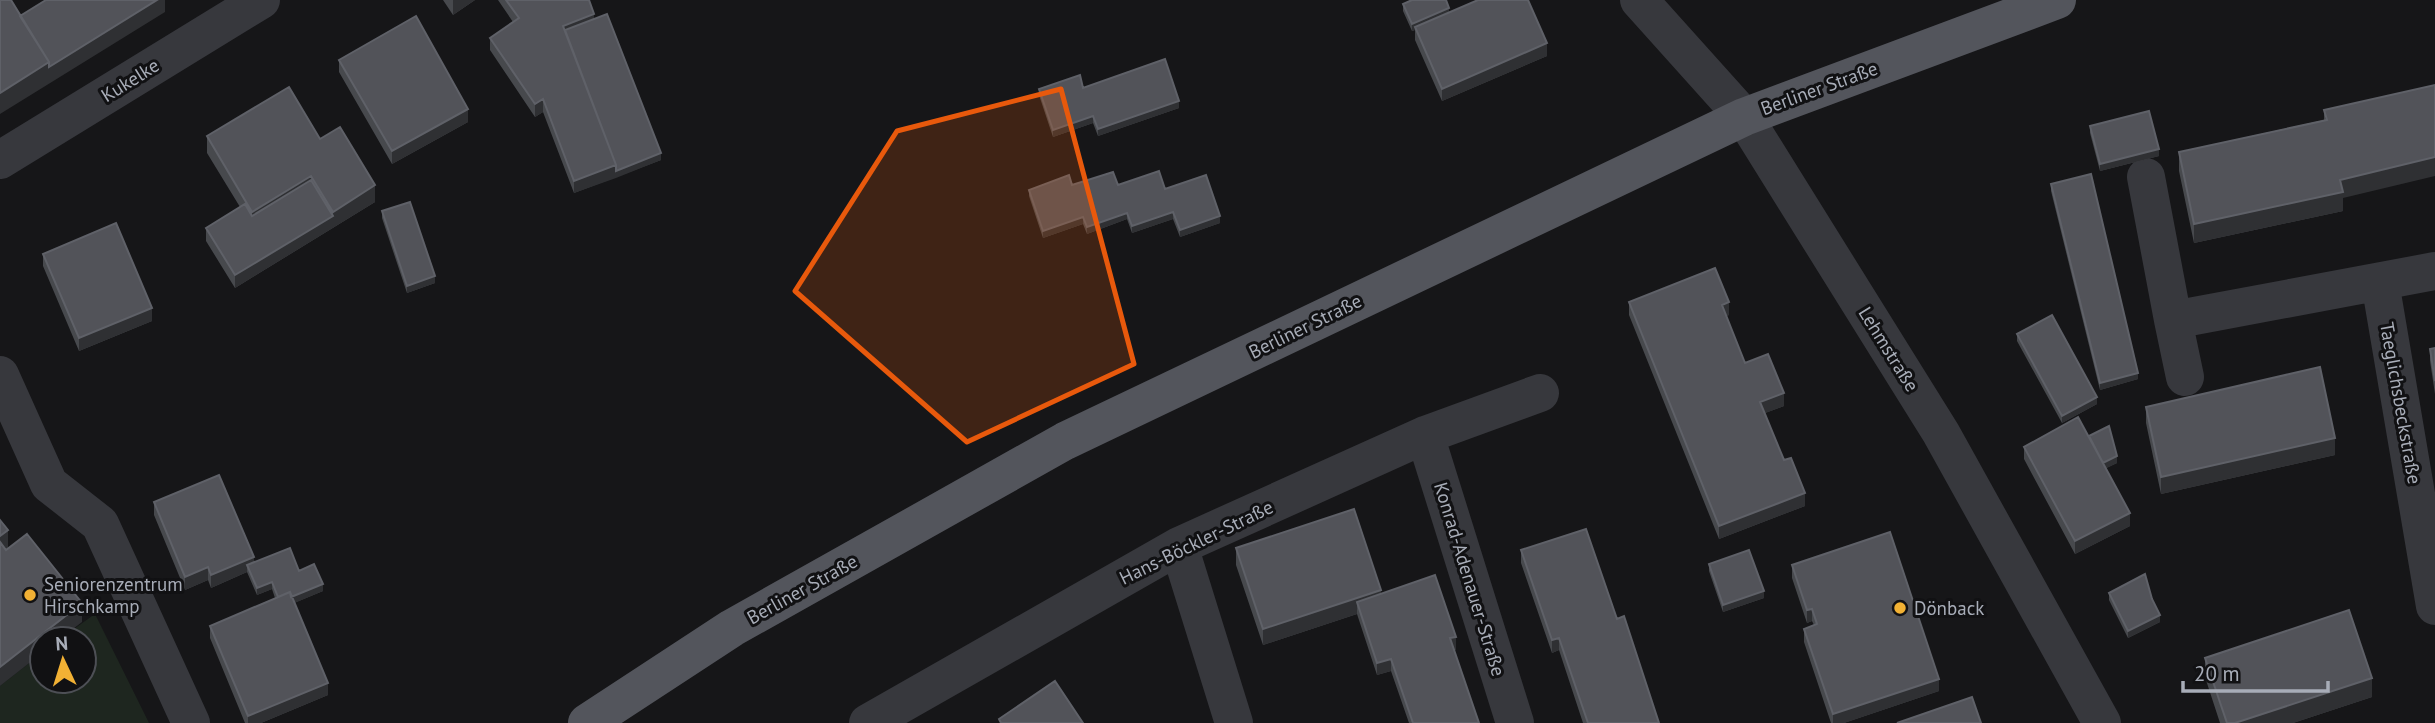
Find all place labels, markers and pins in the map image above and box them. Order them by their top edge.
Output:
place label: Seniorenzentrum Hirschkamp [44,572,183,618]
marker: Seniorenzentrum Hirschkamp [22,587,38,603]
place label: Dönback [1914,596,1984,620]
marker: Dönback [1892,600,1908,616]

